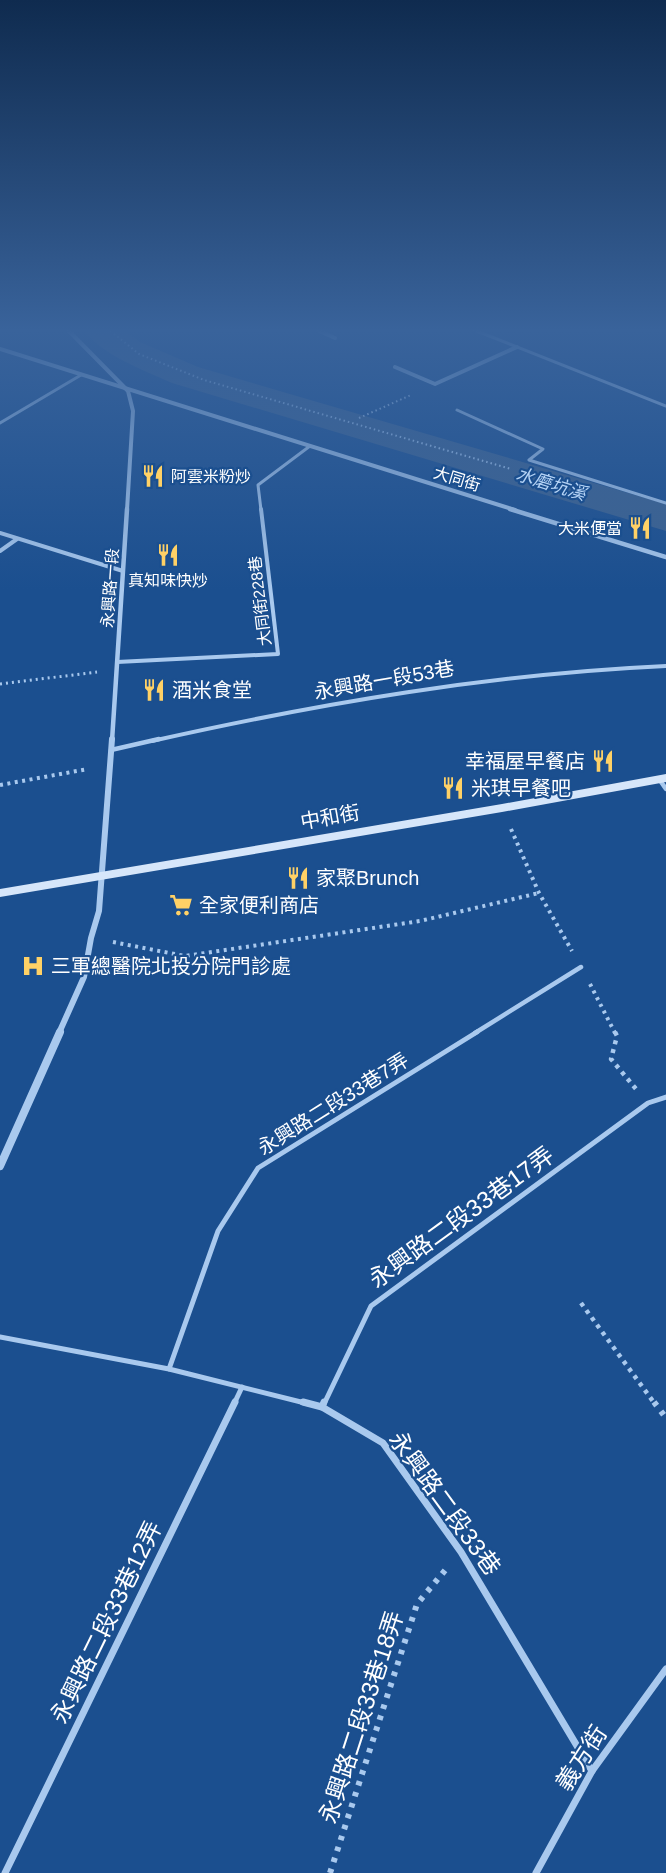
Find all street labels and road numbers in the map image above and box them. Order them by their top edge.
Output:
street label: 大同街 [432,464,482,494]
street label: 永興路一段 [99,547,121,629]
street label: 大同街228巷 [246,555,274,647]
street label: 永興路一段53巷 [312,657,456,703]
street label: 中和街 [299,801,361,833]
street label: 永興路二段33巷7弄 [254,1049,412,1159]
street label: 永興路二段33巷17弄 [364,1141,558,1293]
street label: 永興路二段33巷 [384,1426,506,1580]
street label: 永興路二段33巷12弄 [45,1517,167,1727]
street label: 永興路二段33巷18弄 [314,1608,408,1826]
street label: 義方街 [550,1720,612,1796]

